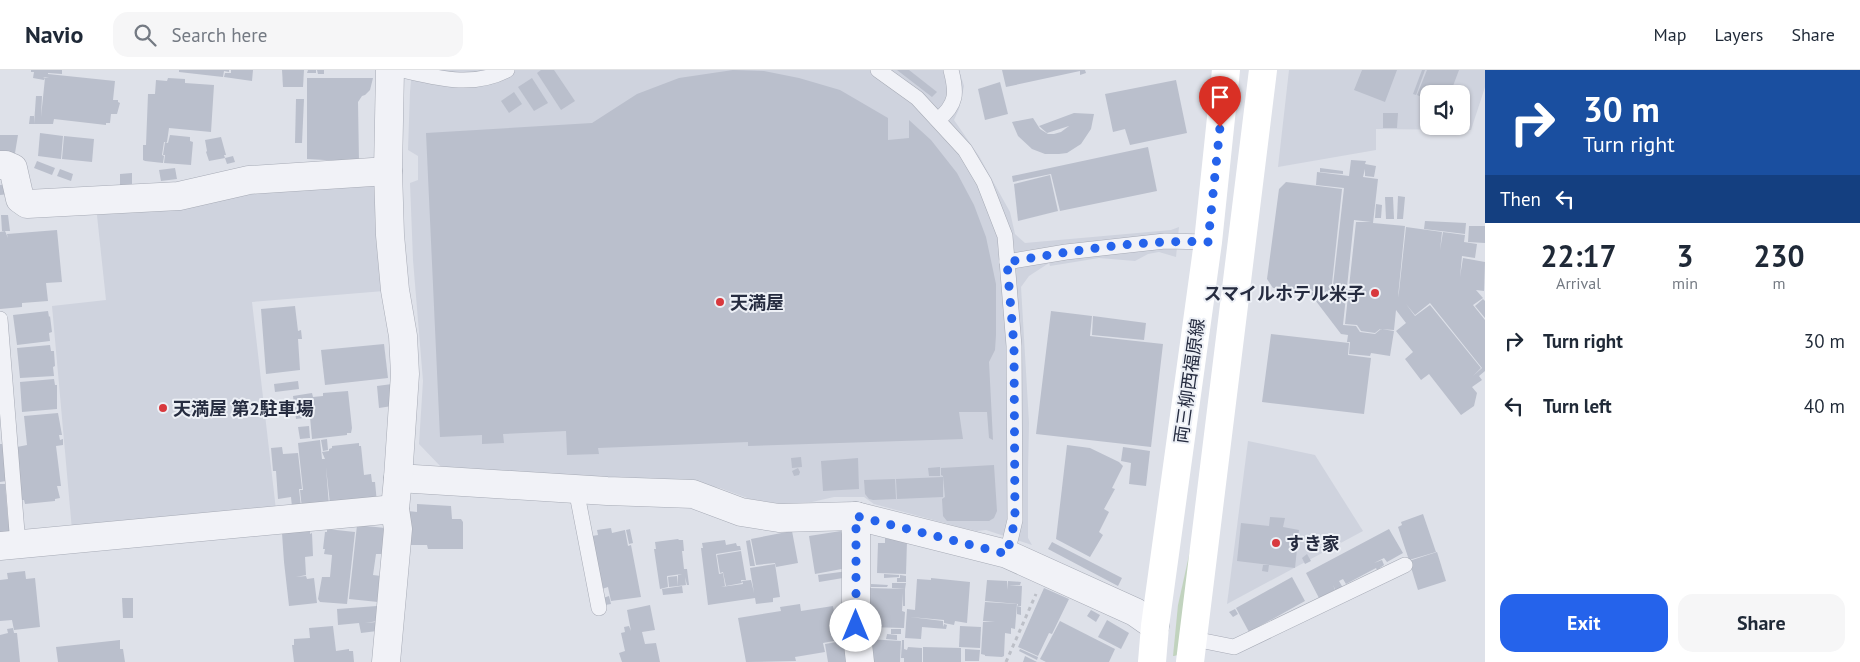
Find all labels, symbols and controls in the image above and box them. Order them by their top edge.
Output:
search box [113,12,463,57]
text: Navio [25,19,83,50]
icon: search [131,21,159,49]
text: Search here [171,23,267,47]
text: Map [1654,23,1686,46]
text: Layers [1714,23,1763,46]
text: Share [1791,23,1835,46]
pin [1199,76,1241,127]
icon: arrive [1206,83,1234,111]
map controls [1420,85,1470,135]
button: sound [1420,85,1470,135]
text: 30 m [1583,86,1660,132]
icon: right [1500,90,1565,155]
text: Turn right [1583,130,1675,158]
icon: left [1551,185,1579,213]
text: Then [1500,187,1541,211]
text: 22:17 [1540,236,1617,275]
text: 3 [1677,236,1694,275]
text: 230 [1753,236,1805,275]
text: Arrival [1556,273,1601,293]
text: min [1672,273,1698,293]
text: m [1773,273,1786,293]
place label: スマイルホテル米子 [1204,282,1365,305]
marker: スマイルホテル米子 [1369,287,1381,299]
place label: 天満屋 [730,291,784,314]
marker: 天満屋 [714,296,726,308]
street label: 両三柳西福原線 [1169,317,1209,445]
icon: right [1500,327,1528,355]
text: Turn right [1543,329,1623,353]
text: 30 m [1804,329,1845,353]
icon: left [1500,392,1528,420]
text: Turn left [1543,394,1612,418]
text: 40 m [1804,394,1845,418]
place label: 天満屋 第2駐車場 [173,397,314,420]
marker: 天満屋 第2駐車場 [157,402,169,414]
place label: すき家 [1286,532,1340,555]
marker: すき家 [1270,537,1282,549]
button: Exit [1500,594,1668,652]
button: Share [1678,594,1845,652]
position arrow [829,599,881,651]

